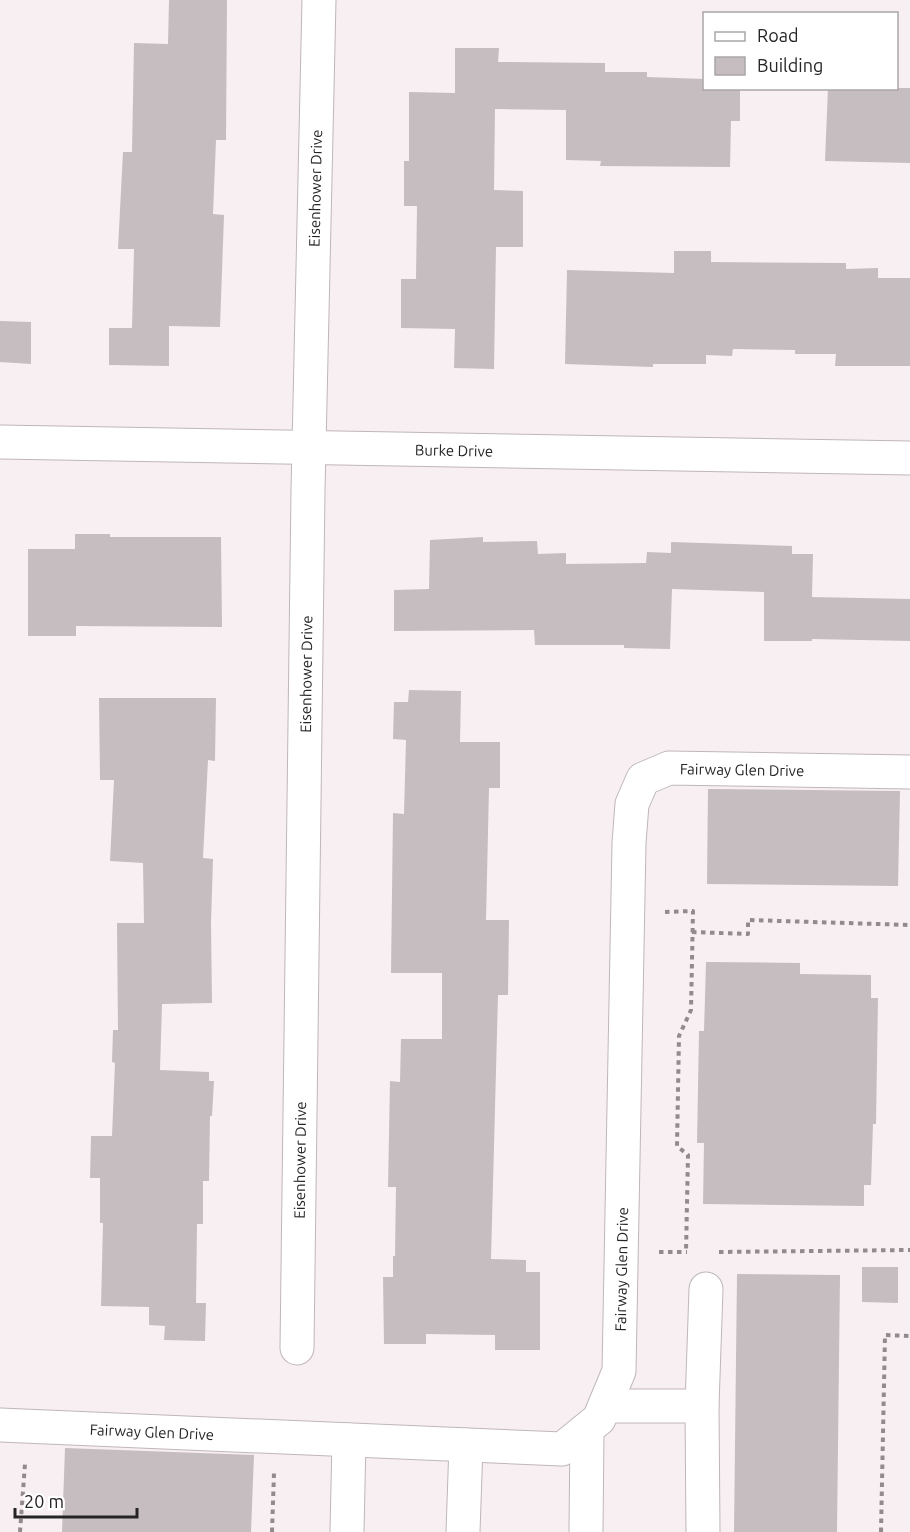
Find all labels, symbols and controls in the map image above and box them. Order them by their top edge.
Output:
legend [703,12,898,90]
text: Road [757,25,799,45]
text: Building [757,55,823,75]
street label: Eisenhower Drive [305,129,325,247]
street label: Burke Drive [415,441,493,459]
street label: Eisenhower Drive [296,615,315,733]
street label: Fairway Glen Drive [680,760,804,779]
street label: Eisenhower Drive [290,1101,309,1219]
street label: Fairway Glen Drive [611,1207,631,1332]
street label: Fairway Glen Drive [89,1420,214,1443]
scale bar [15,1481,136,1519]
text: 20 m [24,1491,64,1511]

